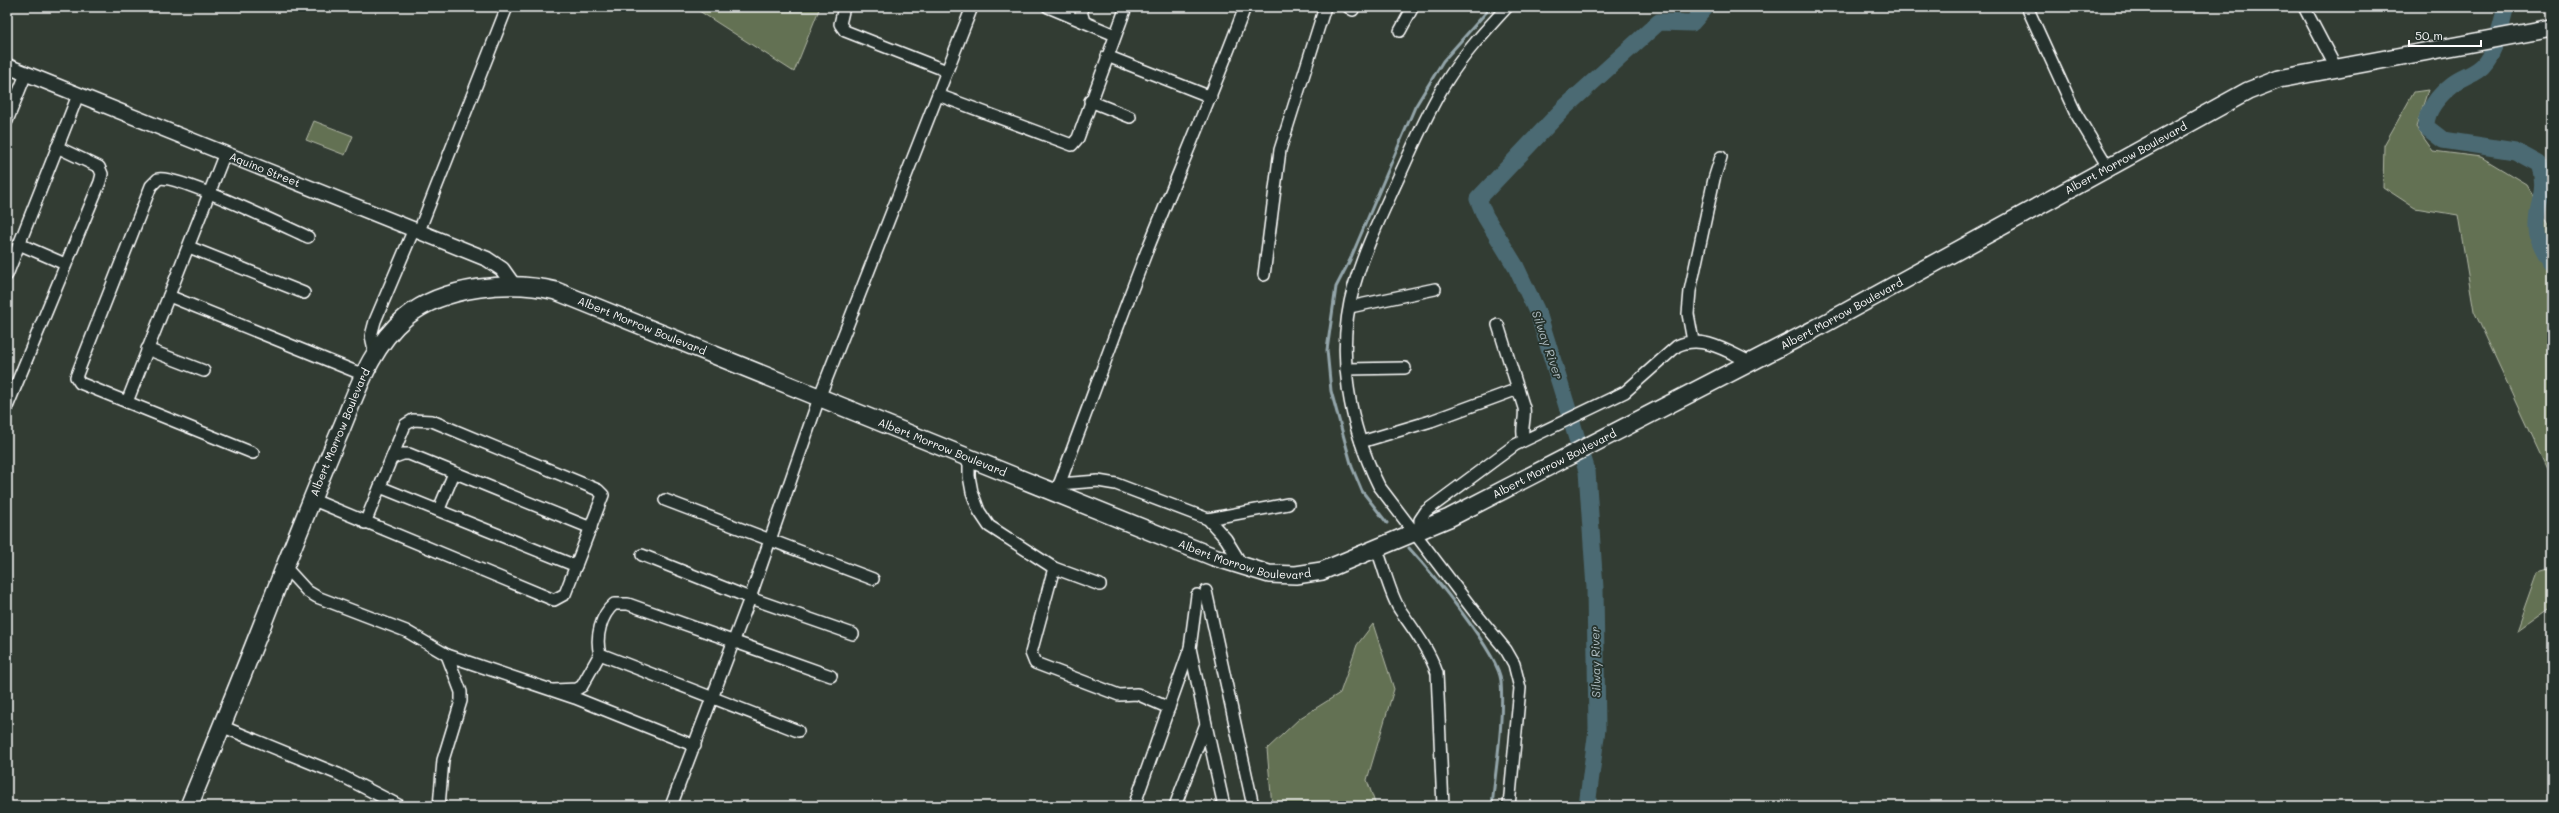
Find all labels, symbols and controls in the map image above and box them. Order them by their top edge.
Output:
scale bar [2409,22,2481,48]
text: 50 m [2415,27,2443,43]
street label: Albert Morrow Boulevard [2062,118,2189,197]
street label: Aquino Street [227,148,303,190]
street label: Albert Morrow Boulevard [1777,274,1905,353]
street label: Albert Morrow Boulevard [576,293,709,358]
water label: Silway River [1529,308,1567,381]
street label: Albert Morrow Boulevard [306,366,373,498]
street label: Albert Morrow Boulevard [876,414,1009,479]
street label: Albert Morrow Boulevard [1490,425,1618,501]
street label: Albert Morrow Boulevard [1176,535,1312,582]
water label: Silway River [1586,626,1604,698]

